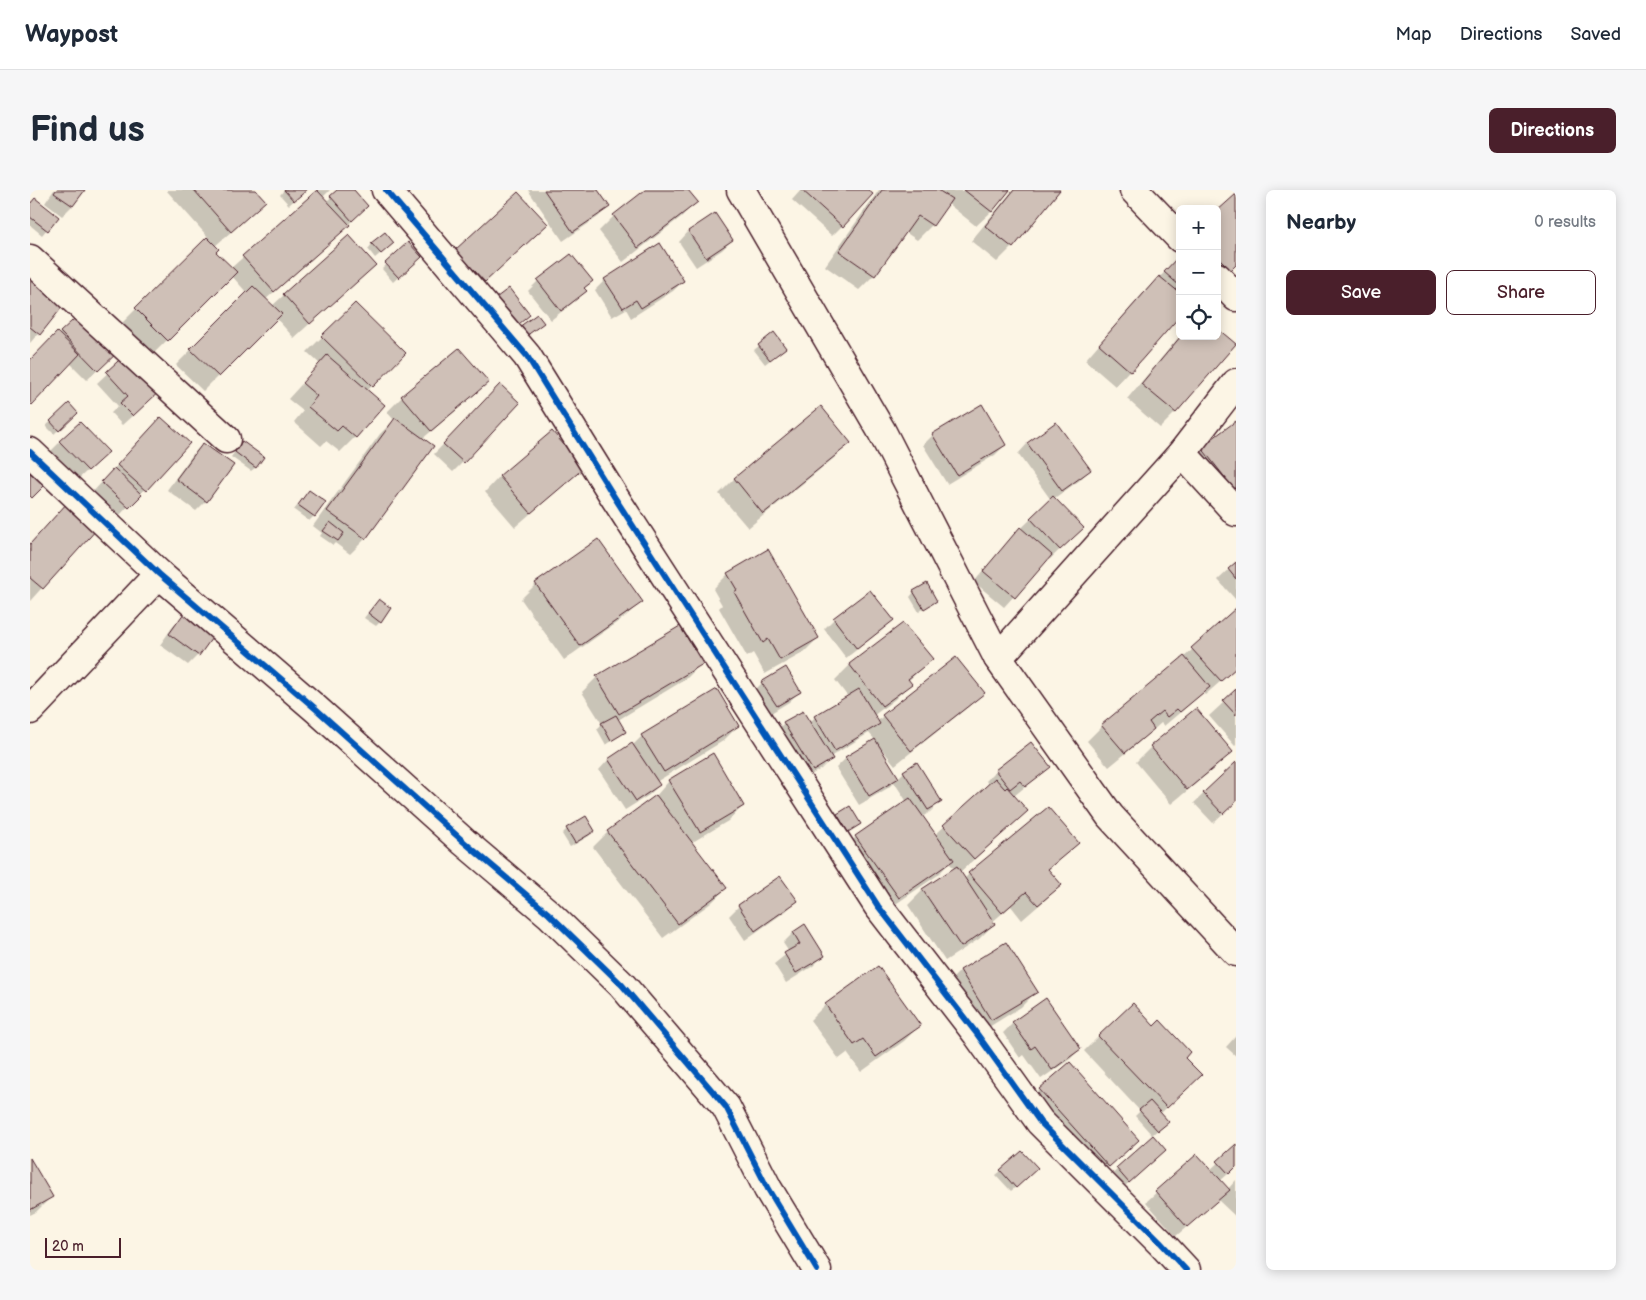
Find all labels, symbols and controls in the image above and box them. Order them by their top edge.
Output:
text: Waypost [25,20,118,49]
text: Map [1396,24,1432,45]
text: Directions [1460,24,1542,45]
text: Saved [1570,24,1621,45]
button: Directions [1489,108,1616,153]
text: Find us [30,109,145,152]
map controls [1176,205,1221,340]
button: + [1176,205,1221,250]
text: Nearby [1286,210,1356,235]
text: 0 results [1534,213,1596,232]
button: − [1176,250,1221,295]
button: Save [1286,270,1436,315]
button: Share [1446,270,1596,315]
button: locate [1176,295,1221,340]
scale bar [45,1235,121,1258]
text: 20 m [52,1238,84,1255]

